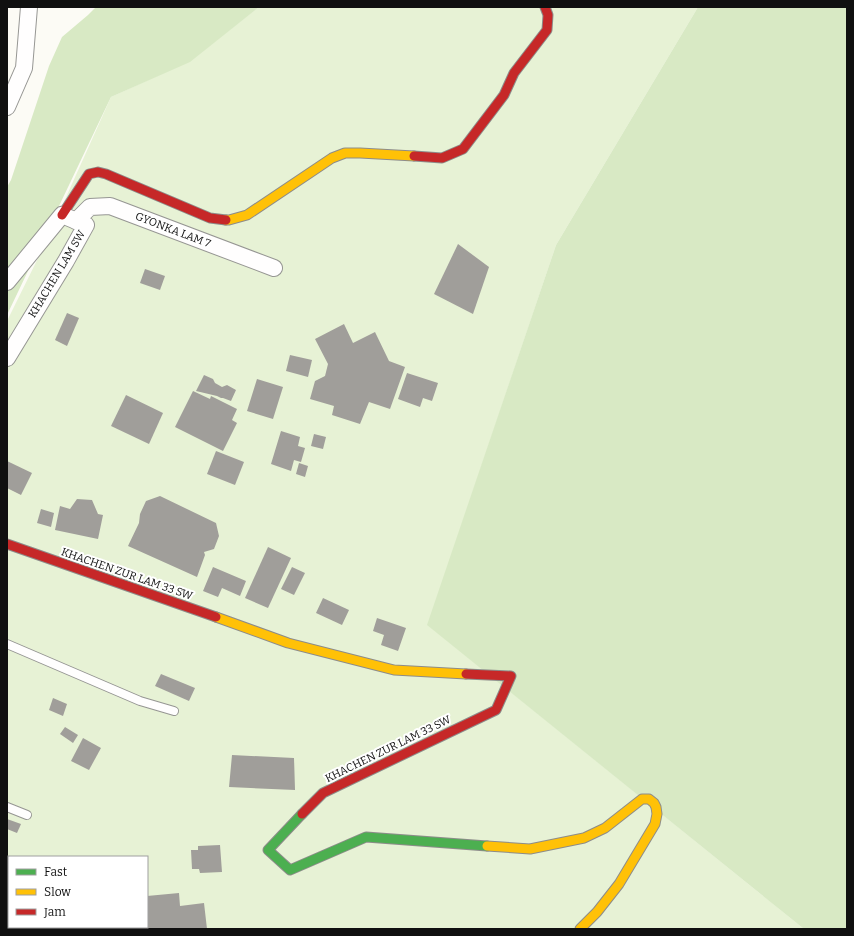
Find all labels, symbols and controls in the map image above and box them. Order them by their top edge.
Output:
street label: GYONKA LAM 7 [133,210,213,251]
street label: KHACHEN LAM SW [26,227,89,320]
street label: KHACHEN ZUR LAM 33 SW [59,545,195,603]
street label: KHACHEN ZUR LAM 33 SW [323,713,454,785]
legend [8,856,148,928]
text: Fast [44,865,68,879]
text: Slow [44,885,71,899]
text: Jam [43,905,66,919]

